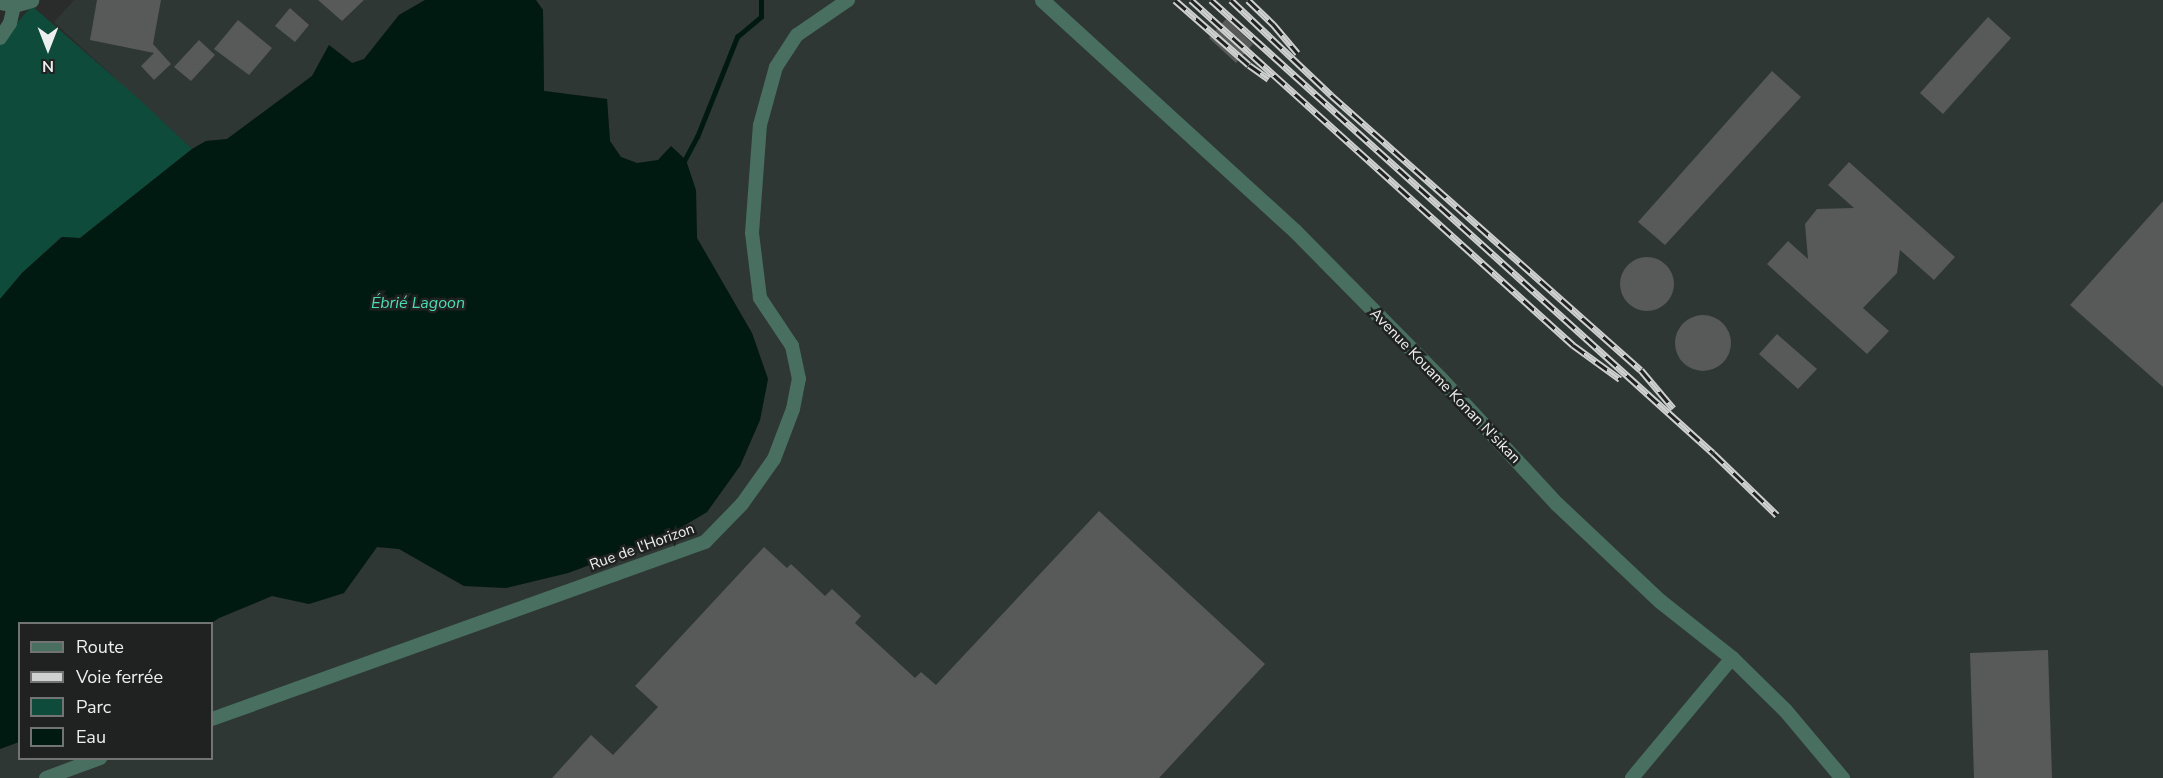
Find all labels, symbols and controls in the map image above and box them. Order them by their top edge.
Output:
north arrow [18,18,78,78]
text: N [42,55,54,77]
water label: Ébrié Lagoon [371,293,465,313]
street label: Avenue Kouame Konan N'sikan [1366,305,1524,467]
street label: Rue de l'Horizon [587,520,697,574]
legend [18,622,213,760]
text: Route [76,635,124,659]
text: Voie ferrée [76,665,163,689]
text: Parc [76,695,111,719]
text: Eau [76,725,106,749]

